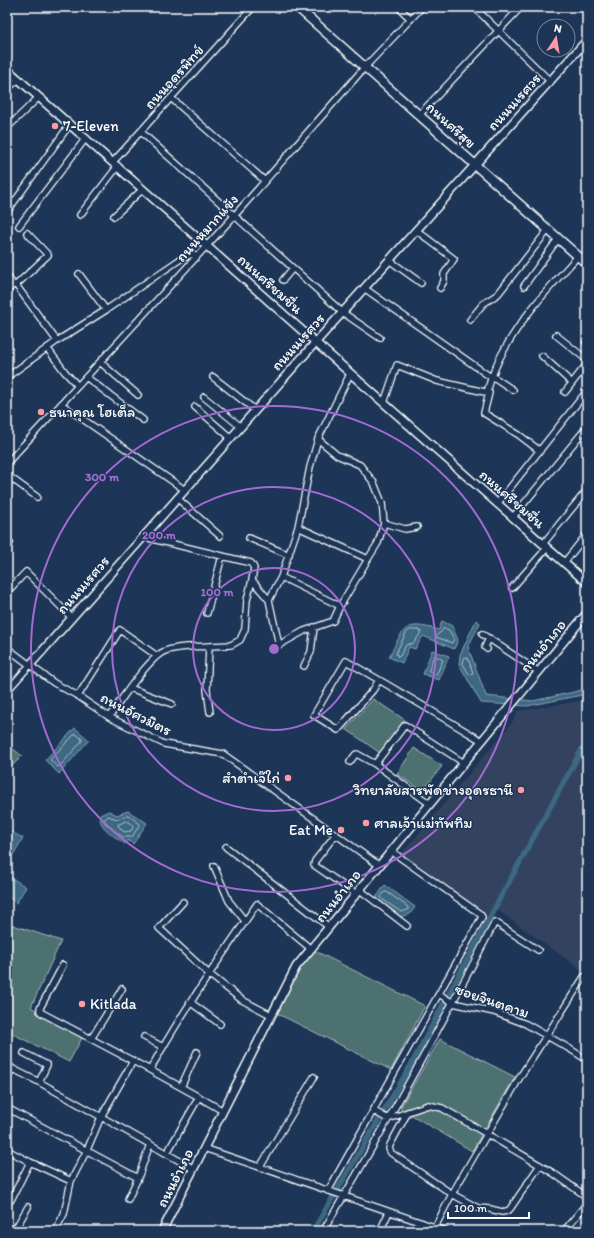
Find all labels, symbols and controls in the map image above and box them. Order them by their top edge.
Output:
north arrow [536,18,576,58]
text: N [553,22,563,36]
street label: ถนนอุดรพิทข์ [140,41,208,114]
street label: ถนนนเรศวร [483,69,545,135]
street label: ถนนศรีสุข [422,98,480,153]
place label: 7-Eleven [63,117,119,135]
marker: 7-Eleven [50,121,60,131]
street label: ถนนหมากแข้ง [172,190,242,266]
street label: ถนนศรีชมชื่น [234,249,307,318]
street label: ถนนนเรศวร [267,309,329,375]
place label: ธนาคุณ โฮเต็ล [49,403,135,422]
marker: ธนาคุณ โฮเต็ล [36,407,46,417]
street label: ถนนศรีชมชื่น [476,465,550,533]
text: 300 m [85,470,120,484]
text: 200 m [142,528,177,542]
street label: ถนนนเรศวร [53,552,113,618]
text: 100 m [200,585,234,599]
street label: ถนนอำเภอ [516,616,570,676]
centre of rings [267,642,281,656]
street label: ถนนอัศวมิตร [97,688,175,740]
place label: สำตำเจ๊ใก่ [222,769,280,787]
marker: สำตำเจ๊ใก่ [283,773,293,783]
place label: วิทยาลัยสารพัดช่างอุดรธานี [352,781,514,800]
marker: วิทยาลัยสารพัดช่างอุดรธานี [516,785,526,795]
place label: ศาลเจ้าแม่ทัพทิม [374,814,472,832]
marker: ศาลเจ้าแม่ทัพทิม [361,818,371,828]
place label: Eat Me [289,821,333,839]
marker: Eat Me [336,825,346,835]
street label: ถนนอำเภอ [311,866,365,926]
street label: ซอยจินตคาม [452,980,532,1022]
place label: Kitlada [90,995,137,1013]
marker: Kitlada [77,999,87,1009]
street label: ถนนอำเภอ [153,1146,197,1210]
scale bar [448,1194,529,1220]
text: 100 m [454,1201,487,1215]

